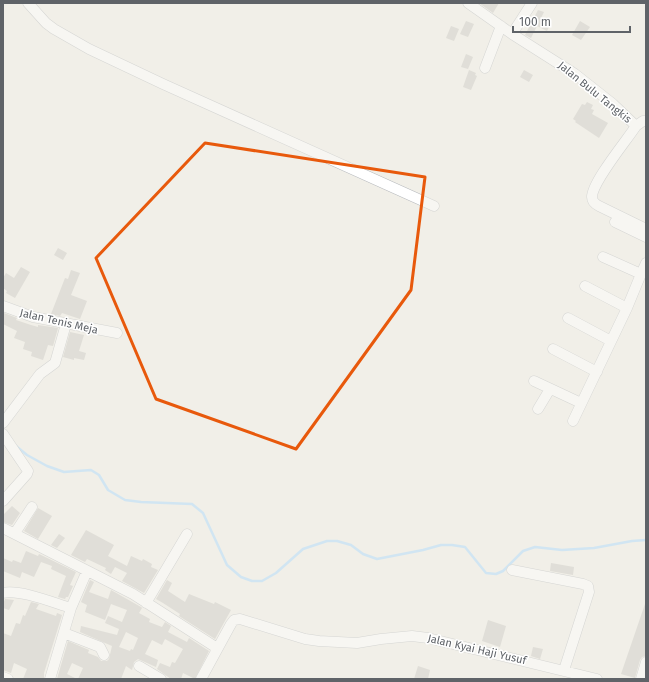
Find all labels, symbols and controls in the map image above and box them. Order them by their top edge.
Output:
scale bar [513,8,630,34]
text: 100 m [519,15,551,29]
street label: Jalan Bulu Tangkis [555,59,634,126]
street label: Jalan Tenis Meja [18,306,99,337]
street label: Jalan Kyai Haji Yusuf [426,632,529,667]

